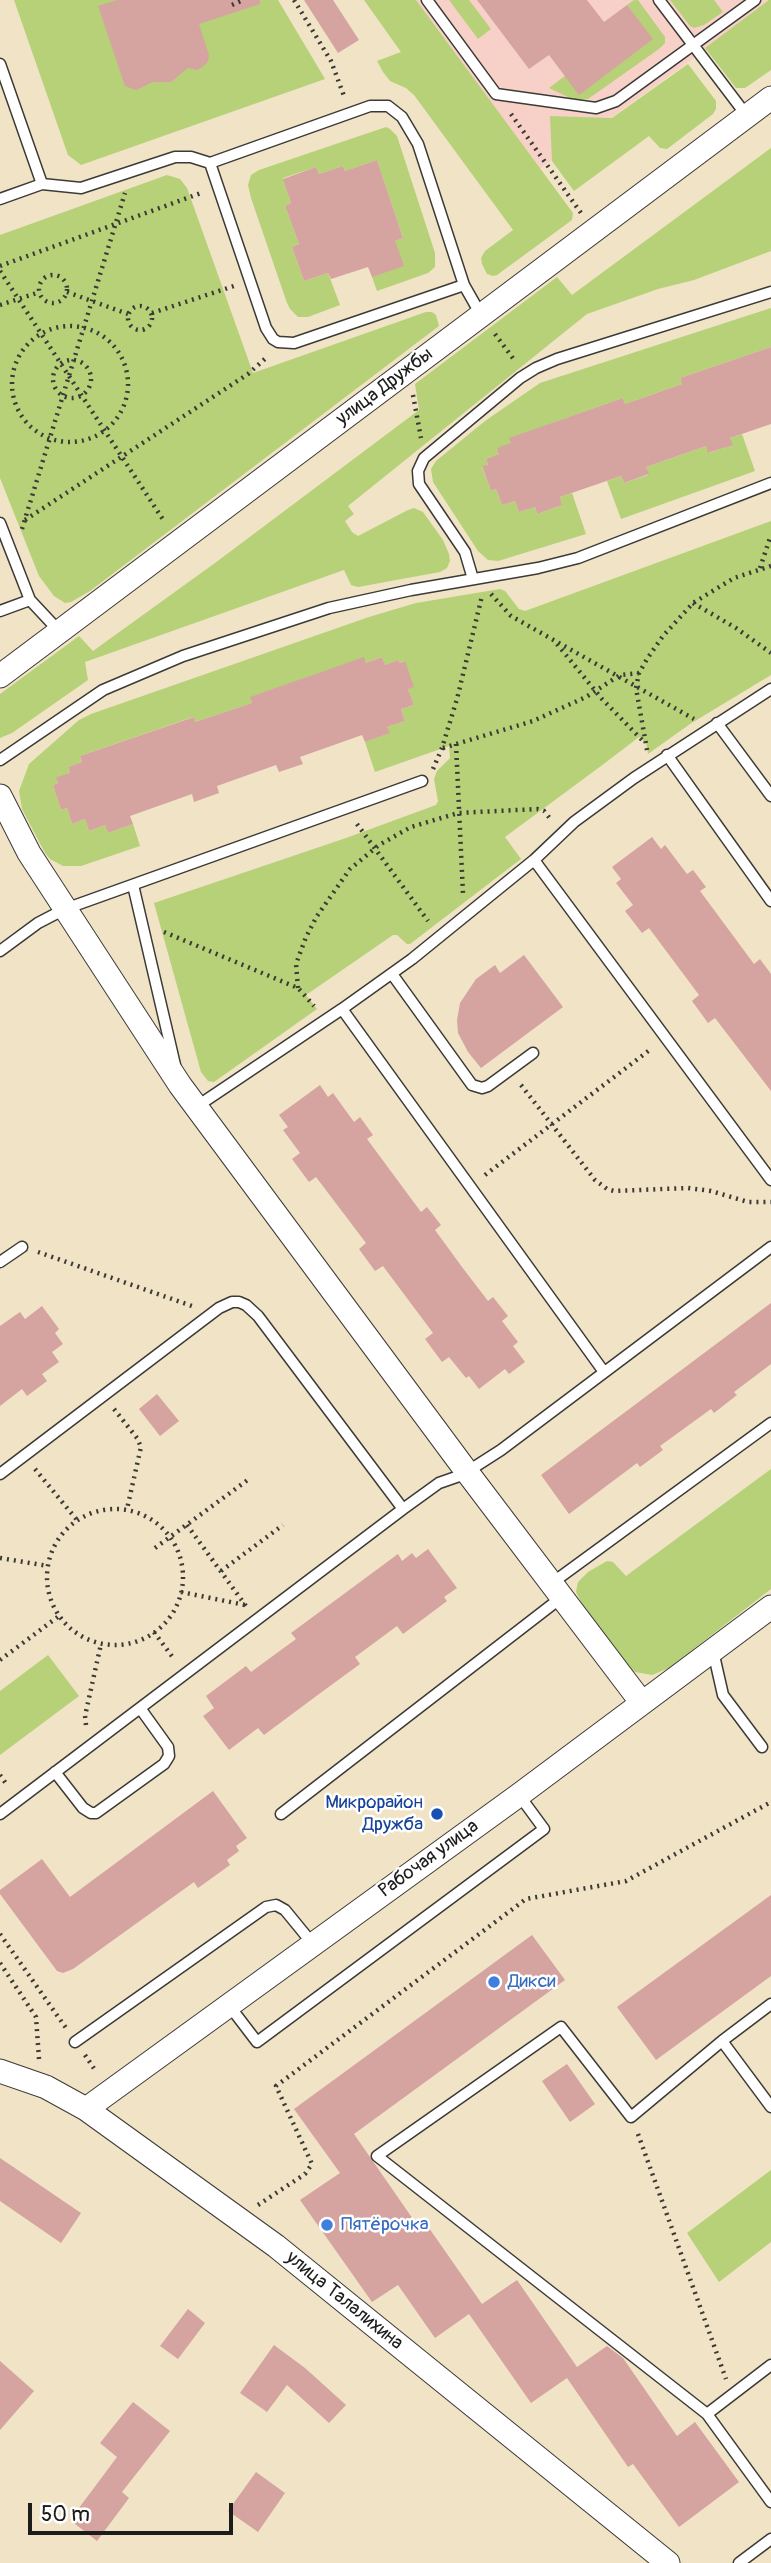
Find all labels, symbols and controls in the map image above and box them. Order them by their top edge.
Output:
street label: улица Дружбы [332,343,438,431]
place label: Микрорайон Дружба [325,1792,423,1836]
marker: Микрорайон Дружба [429,1806,445,1822]
street label: Рабочая улица [375,1815,483,1903]
place label: Дикси [508,1971,556,1993]
marker: Дикси [486,1974,502,1990]
place label: Пятёрочка [341,2214,429,2236]
marker: Пятёрочка [319,2217,335,2233]
street label: улица Талалихина [281,2247,407,2355]
scale bar [32,2490,236,2534]
text: 50 m [41,2501,90,2528]

